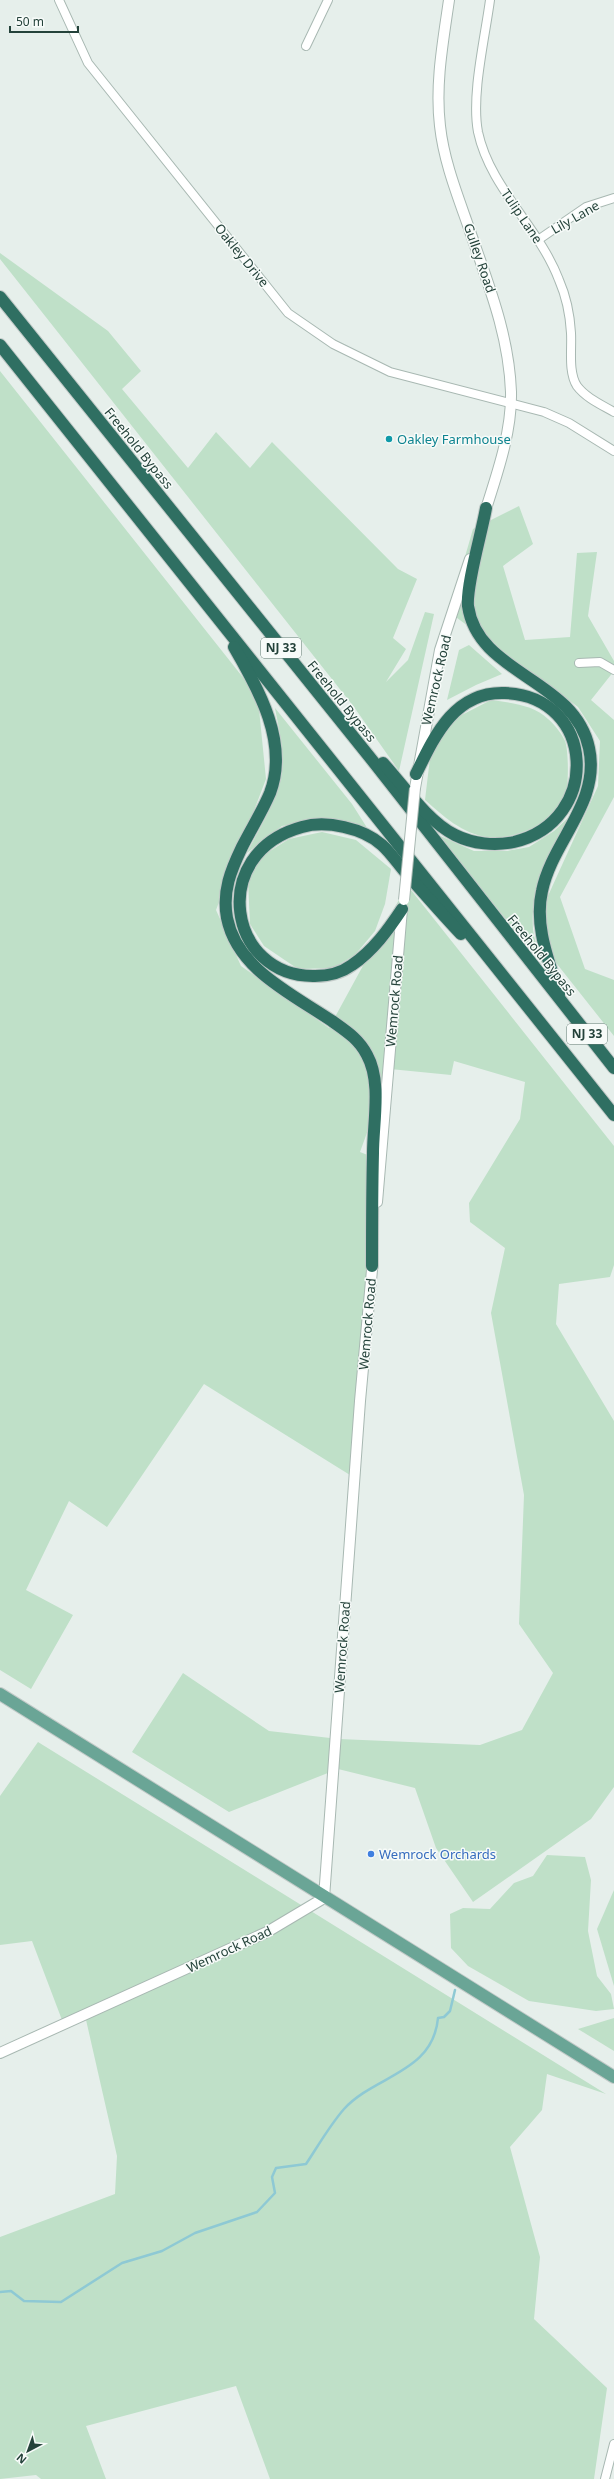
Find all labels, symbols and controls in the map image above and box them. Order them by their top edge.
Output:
scale bar [10,8,78,34]
text: 50 m [16,13,44,30]
street label: Tulip Lane [497,185,547,247]
street label: Lily Lane [548,196,602,238]
street label: Oakley Drive [211,219,273,291]
street label: Gulley Road [460,221,500,295]
street label: Freehold Bypass [101,403,177,493]
place label: Oakley Farmhouse [397,430,511,448]
marker: Oakley Farmhouse [384,434,394,444]
street label: Wemrock Road [417,633,455,727]
road number: NJ 33 [261,638,301,658]
street label: Freehold Bypass [304,656,380,746]
street label: Freehold Bypass [504,910,580,1000]
street label: Wemrock Road [381,954,407,1048]
road number: NJ 33 [567,1024,607,1044]
street label: Wemrock Road [354,1277,380,1371]
street label: Wemrock Road [330,1600,354,1694]
place label: Wemrock Orchards [379,1845,496,1863]
marker: Wemrock Orchards [366,1849,376,1859]
street label: Wemrock Road [183,1921,275,1977]
north arrow [8,2431,48,2471]
text: N [13,2450,29,2468]

